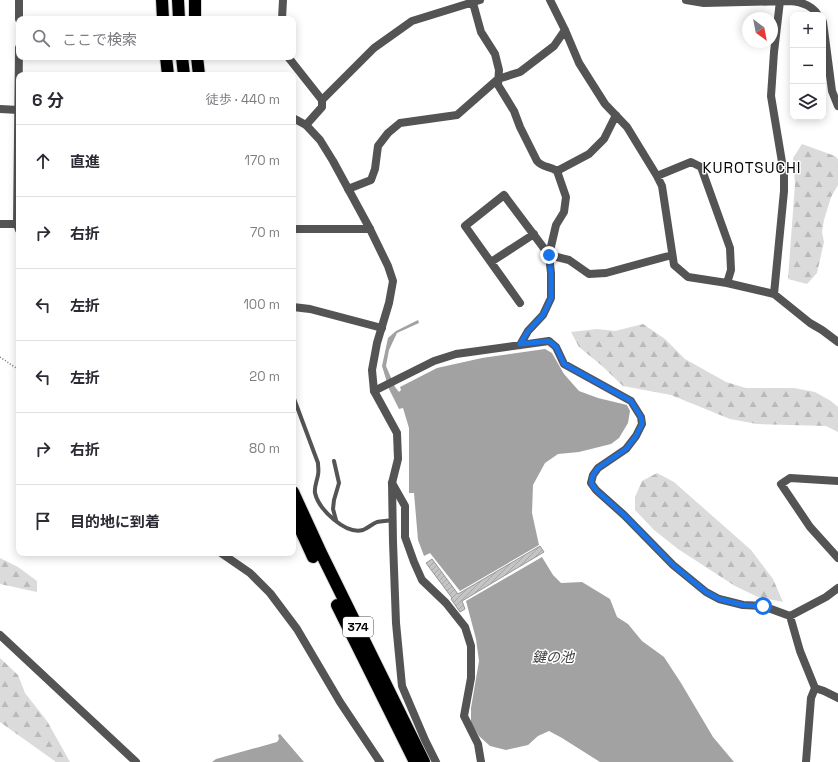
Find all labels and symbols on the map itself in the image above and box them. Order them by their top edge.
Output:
north arrow [742,12,778,48]
district label: KUROTSUCHI [702,158,802,177]
route end [540,246,558,264]
route start [754,597,772,615]
road number: 374 [343,617,373,637]
water label: 鍵の池 [532,648,576,666]

